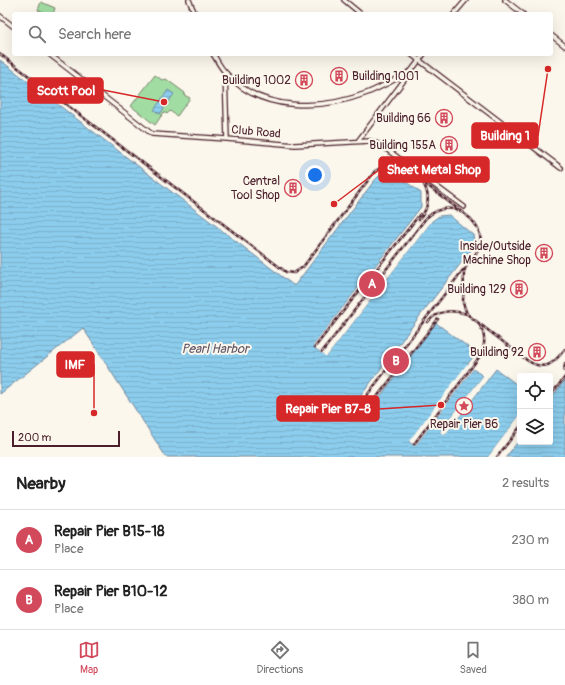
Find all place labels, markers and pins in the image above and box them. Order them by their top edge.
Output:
building icon: Building 1001 [329,66,349,86]
place label: Building 1001 [352,69,419,84]
building icon: Building 1002 [294,70,314,90]
place label: Building 1002 [222,73,291,88]
callout: Scott Pool [28,78,103,103]
building icon: Building 66 [434,108,454,128]
place label: Building 66 [376,111,431,126]
callout: Building 1 [472,123,538,148]
building icon: Building 155A [439,135,459,155]
place label: Building 155A [369,138,436,153]
callout: Sheet Metal Shop [379,157,489,182]
place label: Central Tool Shop [231,174,280,203]
building icon: Central Tool Shop [283,178,303,198]
place label: Inside/Outside Machine Shop [459,239,531,268]
building icon: Inside/Outside Machine Shop [534,243,554,263]
pin: A [359,269,385,299]
building icon: Building 129 [509,279,529,299]
place label: Building 129 [447,282,506,297]
building icon: Building 92 [527,342,547,362]
place label: Building 92 [470,345,524,360]
pin: B [383,346,409,376]
callout: IMF [57,352,94,377]
callout: Repair Pier B7-8 [277,396,379,421]
place icon: Repair Pier B6 [454,396,474,416]
place label: Repair Pier B6 [430,417,498,432]

